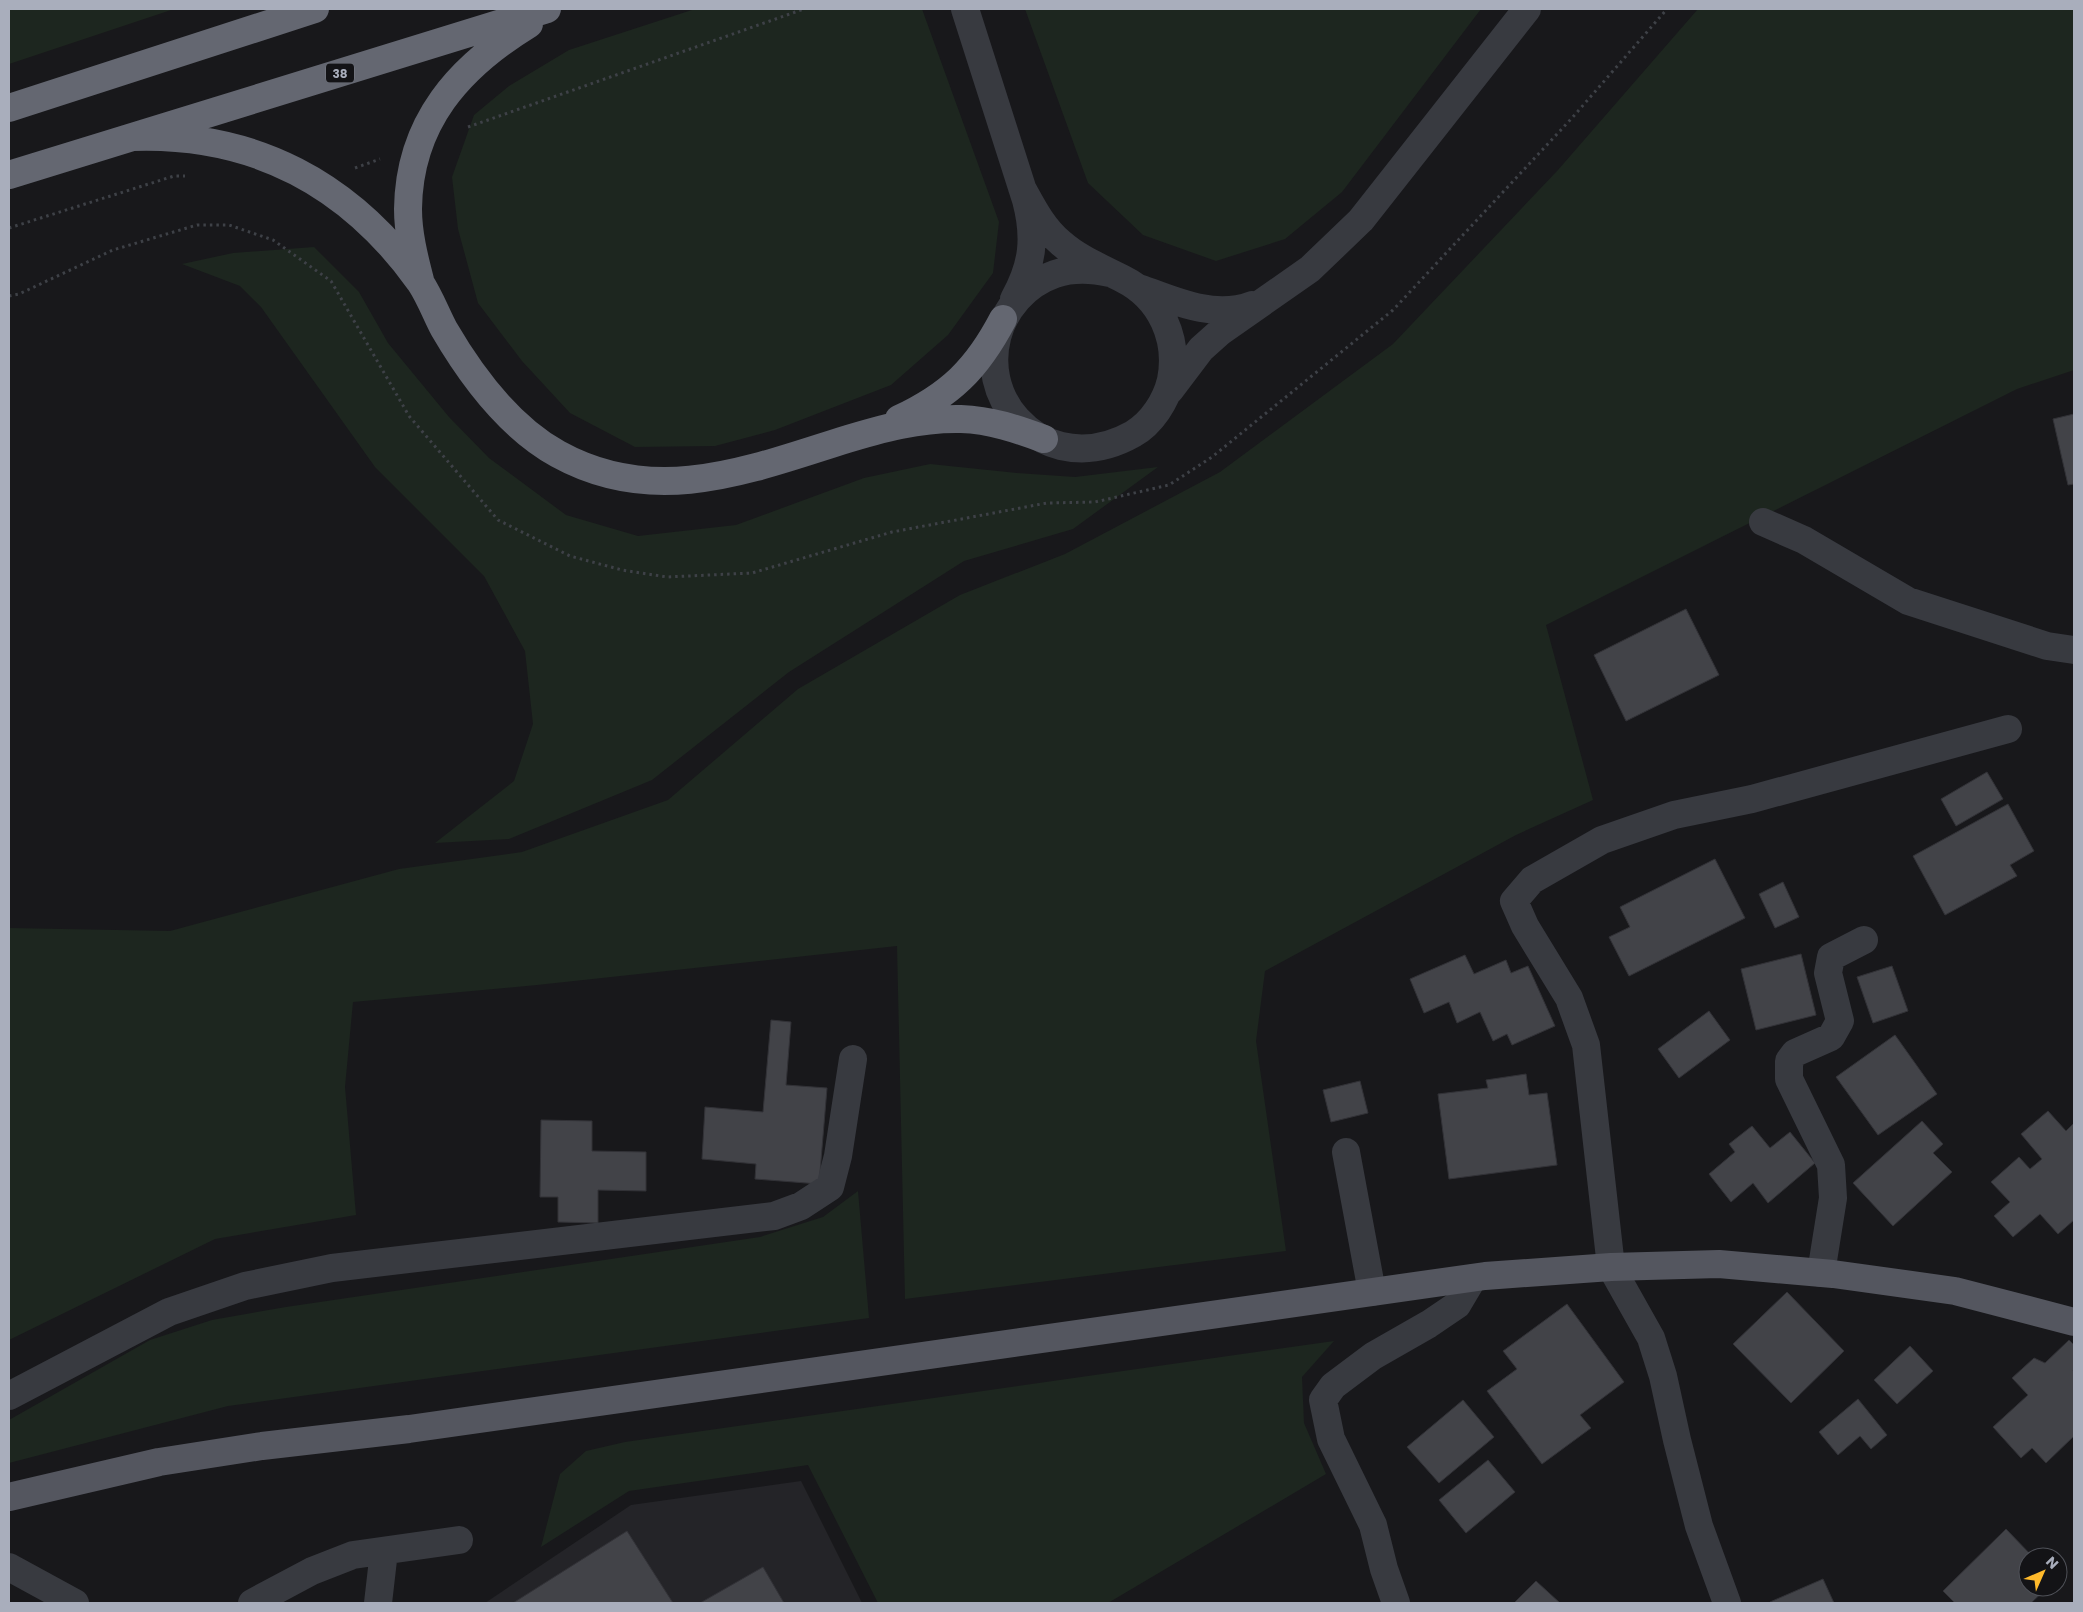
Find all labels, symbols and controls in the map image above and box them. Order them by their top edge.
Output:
road number: 38 [326,64,354,82]
north arrow [2018,1547,2068,1597]
text: N [2041,1552,2063,1574]

